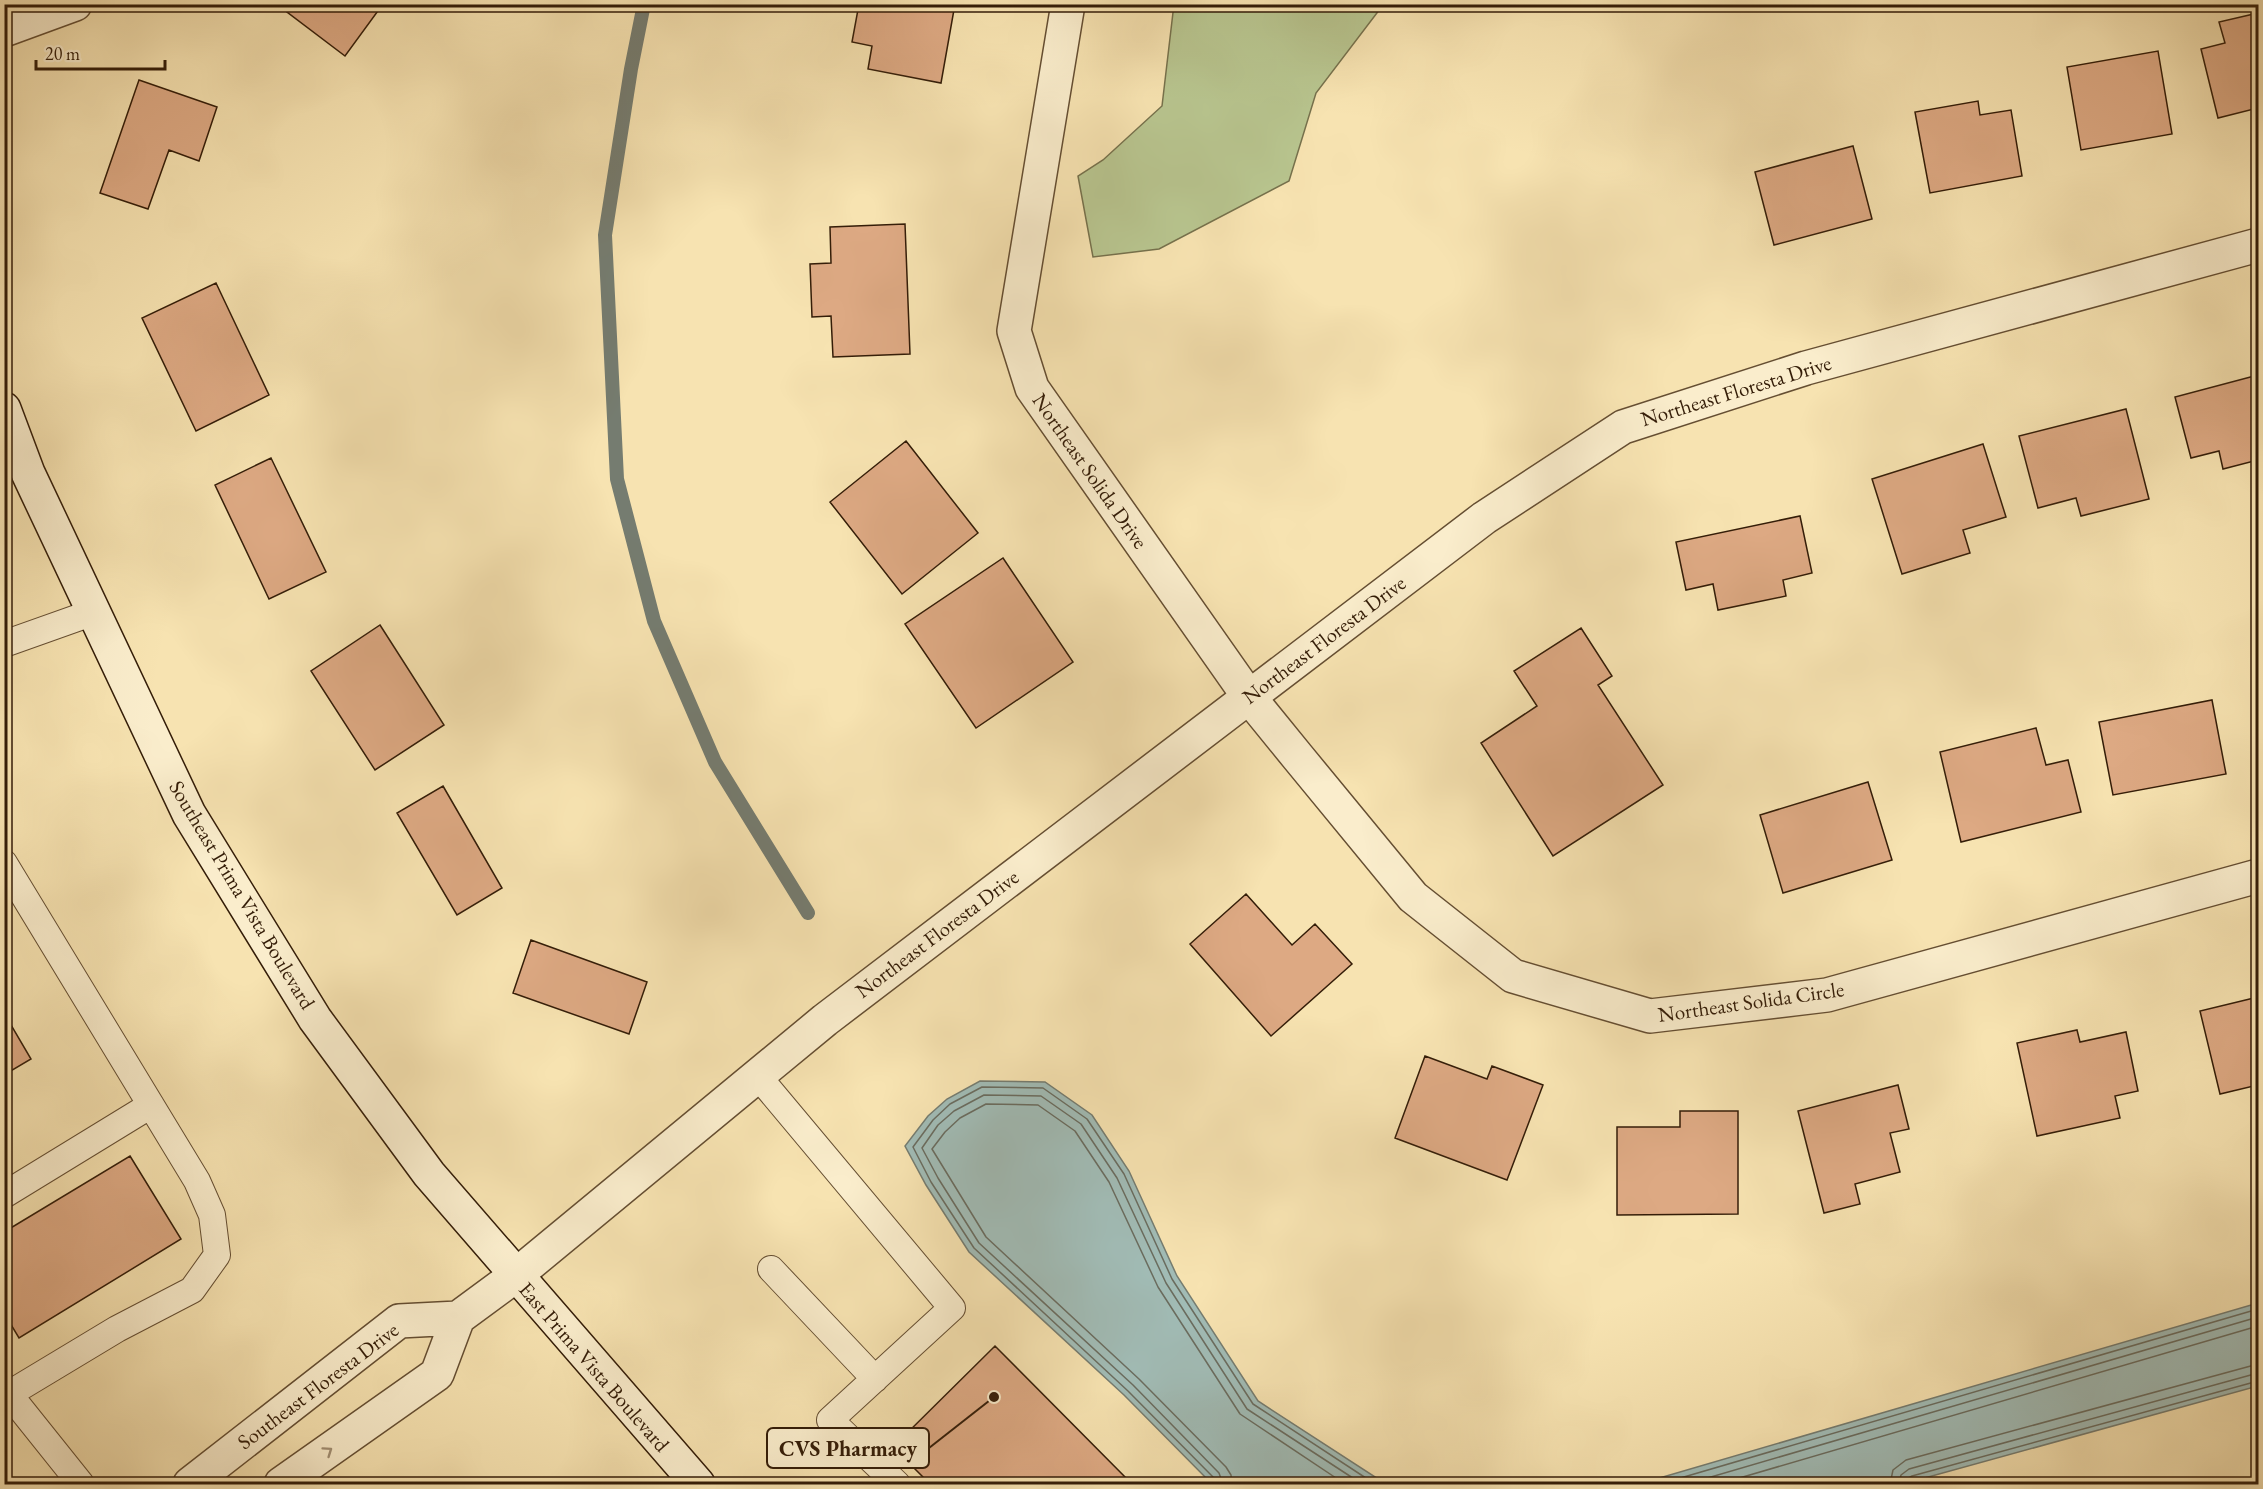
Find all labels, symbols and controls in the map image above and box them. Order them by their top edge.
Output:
scale bar [36,33,165,71]
text: 20 m [45,42,80,65]
street label: Northeast Floresta Drive [1637,349,1834,432]
street label: Northeast Solida Drive [1027,388,1154,554]
street label: Northeast Floresta Drive [1237,569,1411,710]
street label: Southeast Prima Vista Boulevard [163,775,322,1014]
street label: Northeast Floresta Drive [850,863,1024,1004]
street label: Northeast Solida Circle [1656,975,1846,1028]
street label: East Prima Vista Boulevard [513,1276,676,1458]
street label: Southeast Floresta Drive [232,1316,404,1455]
callout: CVS Pharmacy [767,1428,929,1468]
text: CVS Pharmacy [779,1434,917,1463]
one-way arrow [322,1447,333,1458]

